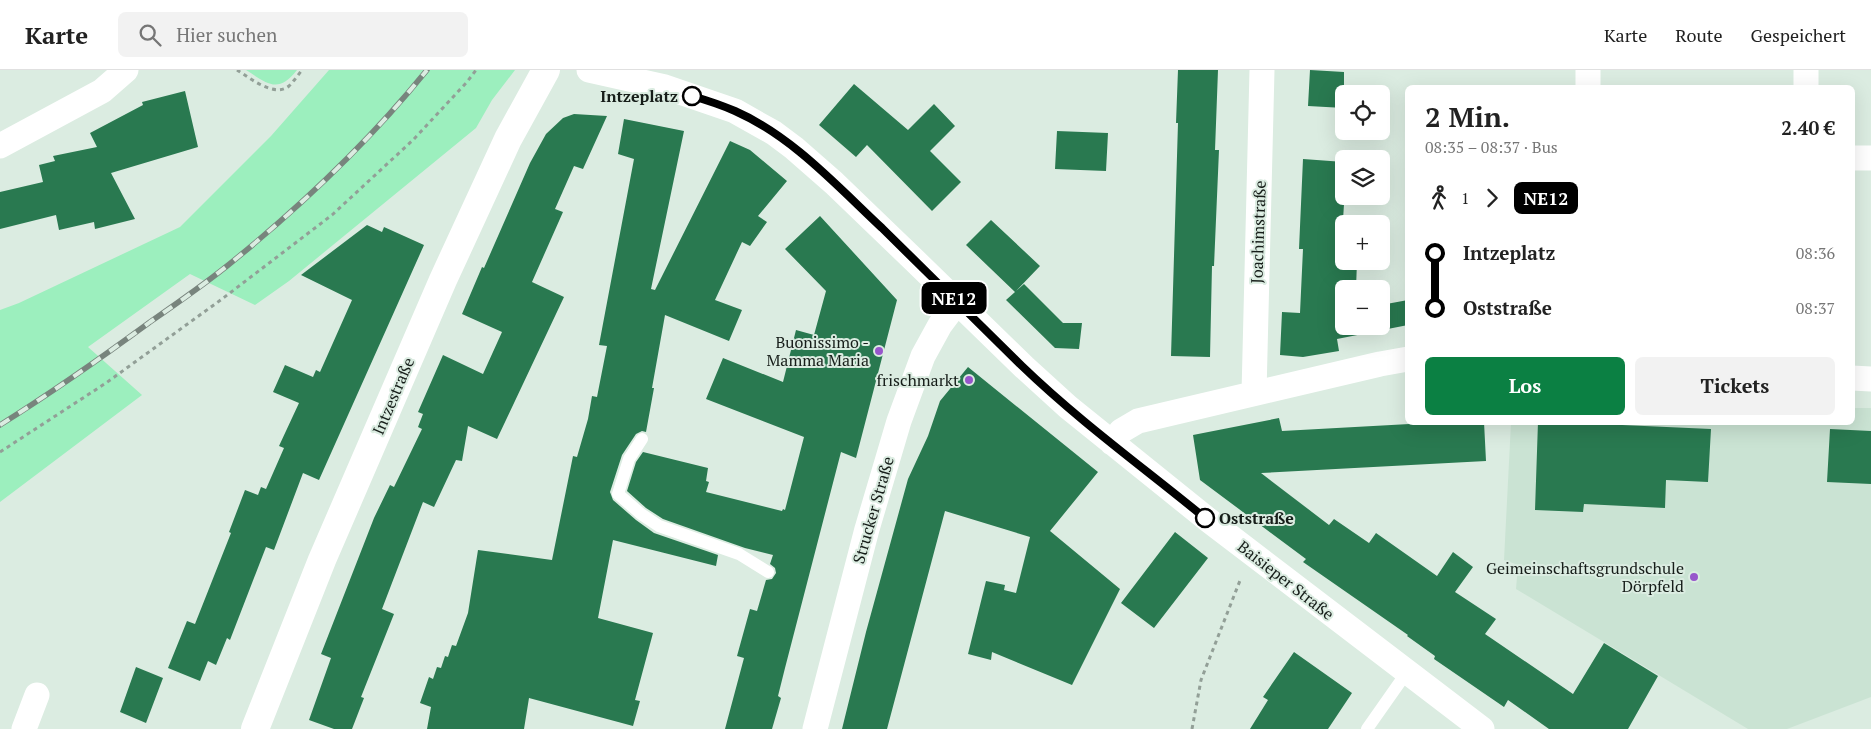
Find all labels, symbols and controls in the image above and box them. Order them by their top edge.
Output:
search box [118,12,468,57]
text: Karte [25,19,88,51]
icon: search [136,21,164,49]
text: Hier suchen [176,22,277,47]
text: Karte [1604,23,1647,47]
text: Route [1675,23,1723,47]
text: Gespeichert [1751,23,1846,47]
place label: Intzeplatz [600,85,678,107]
map controls [1335,85,1390,335]
button: locate [1335,85,1390,140]
marker: Intzeplatz [682,86,702,106]
text: 2 Min. [1425,98,1510,135]
text: 2.40 € [1781,115,1835,140]
text: 08:35 – 08:37 · Bus [1425,136,1558,158]
button: layers [1335,150,1390,205]
street label: Joachimstraße [1245,180,1271,284]
icon: walk [1425,184,1453,212]
icon: forward [1478,184,1506,212]
text: NE12 [1524,186,1568,210]
text: 1 [1461,187,1470,209]
button: + [1335,215,1390,270]
text: Intzeplatz [1463,240,1555,265]
text: 08:36 [1796,242,1835,264]
button: − [1335,280,1390,335]
line badge: NE12 [919,282,989,314]
text: NE12 [932,286,976,310]
text: Oststraße [1463,295,1552,320]
text: 08:37 [1796,297,1835,319]
place label: Buonissimo - Mamma Maria [766,331,869,371]
marker: Buonissimo - Mamma Maria [873,345,885,357]
street label: Intzestraße [367,354,419,438]
button: Los [1425,357,1625,415]
button: Tickets [1635,357,1835,415]
place label: frischmarkt [877,369,959,391]
marker: frischmarkt [963,374,975,386]
street label: Strucker Straße [847,454,899,566]
place label: Oststraße [1219,507,1294,529]
marker: Oststraße [1195,508,1215,528]
street label: Baisieper Straße [1233,535,1339,625]
place label: Geimeinschaftsgrundschule Dörpfeld [1486,557,1684,597]
marker: Geimeinschaftsgrundschule Dörpfeld [1688,571,1700,583]

